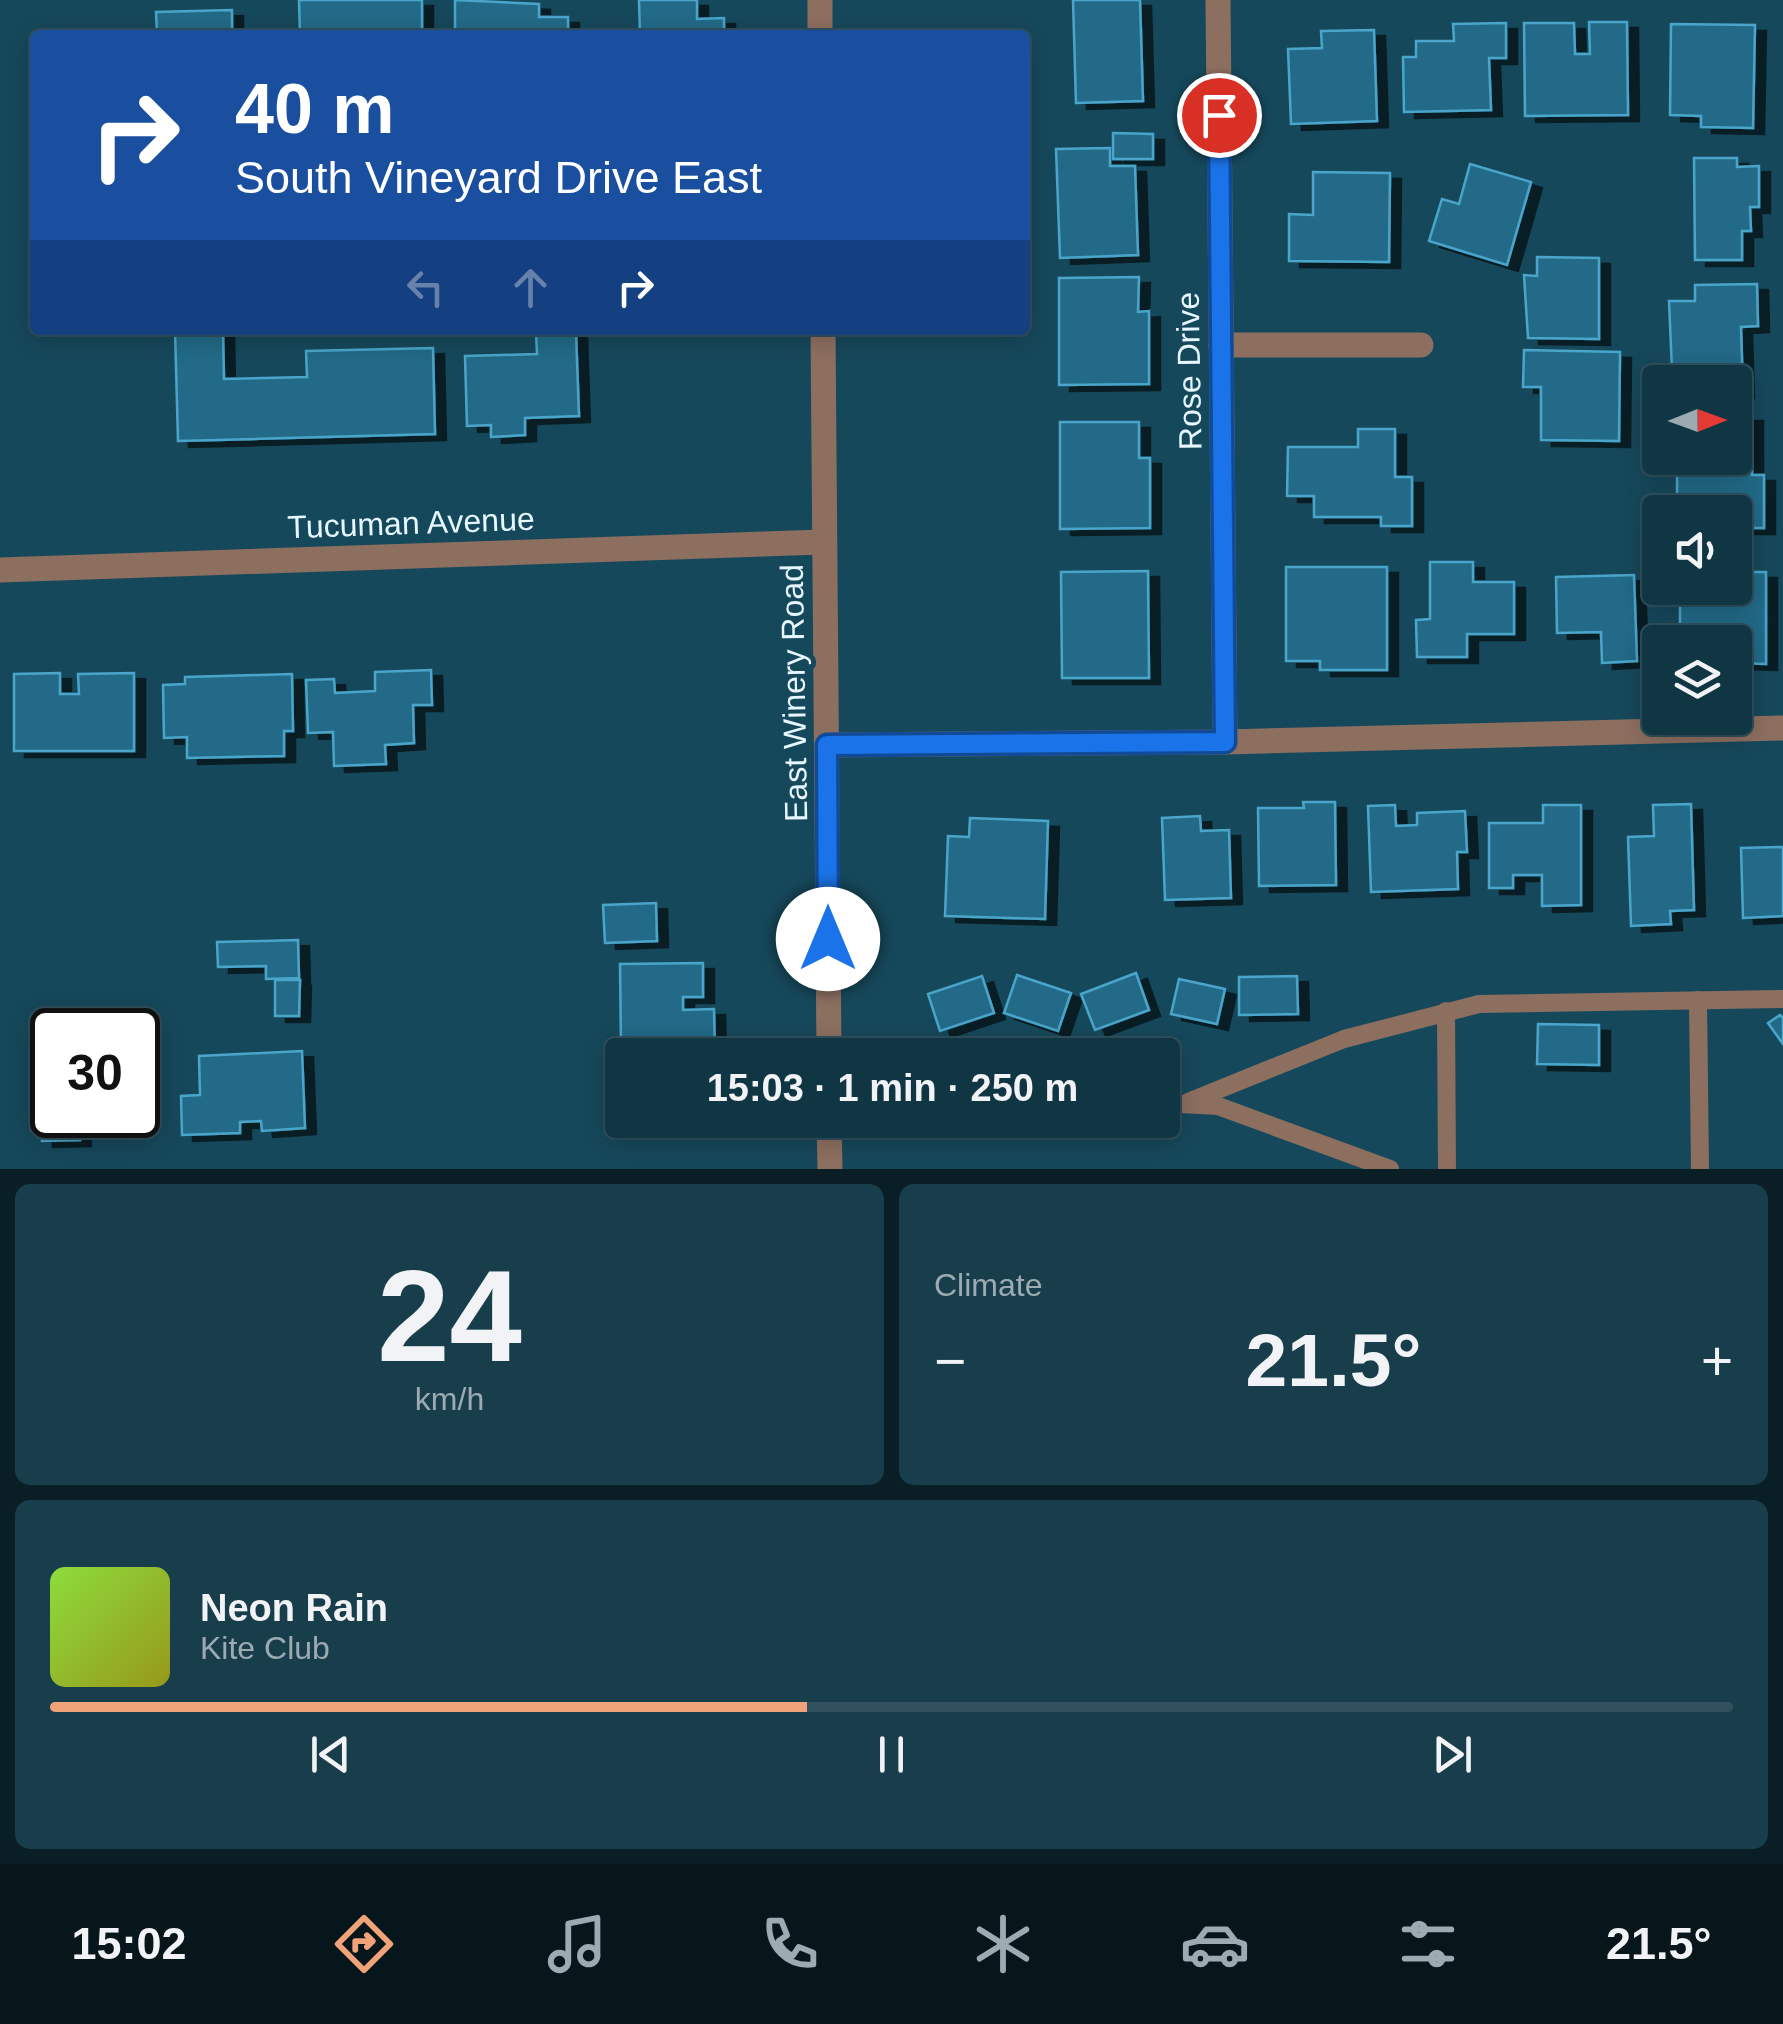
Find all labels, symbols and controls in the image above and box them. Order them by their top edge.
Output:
icon: right [70,70,200,200]
text: 40 m [235,70,395,148]
pin [1177,73,1262,158]
icon: arrive [1192,88,1247,143]
text: South Vineyard Drive East [235,152,762,203]
icon: left [398,260,453,315]
icon: ahead [503,260,558,315]
icon: right [608,260,663,315]
street label: Rose Drive [1170,292,1208,450]
north arrow [1642,365,1752,475]
map controls [1642,365,1752,735]
button: sound [1642,495,1752,605]
street label: Tucuman Avenue [287,501,535,545]
street label: East Winery Road [774,564,814,822]
button: layers [1642,625,1752,735]
position arrow [776,887,880,991]
speed limit sign: 30 [30,1008,160,1138]
text: 15:03 · 1 min · 250 m [707,1067,1078,1109]
text: 24 [377,1243,522,1389]
text: Climate [934,1267,1042,1303]
text: 21.5° [1246,1318,1421,1402]
text: − [934,1330,966,1392]
text: + [1701,1330,1733,1392]
text: km/h [415,1381,484,1417]
text: Neon Rain [200,1587,388,1629]
text: Kite Club [200,1630,330,1666]
icon: previous [303,1727,358,1782]
icon: pause [864,1727,919,1782]
icon: next [1425,1727,1480,1782]
icon: directions [329,1909,399,1979]
icon: music [542,1909,612,1979]
icon: phone [755,1909,825,1979]
icon: climate [968,1909,1038,1979]
icon: car [1180,1909,1250,1979]
icon: filters [1393,1909,1463,1979]
text: 15:02 [71,1918,186,1969]
text: 21.5° [1606,1918,1712,1969]

